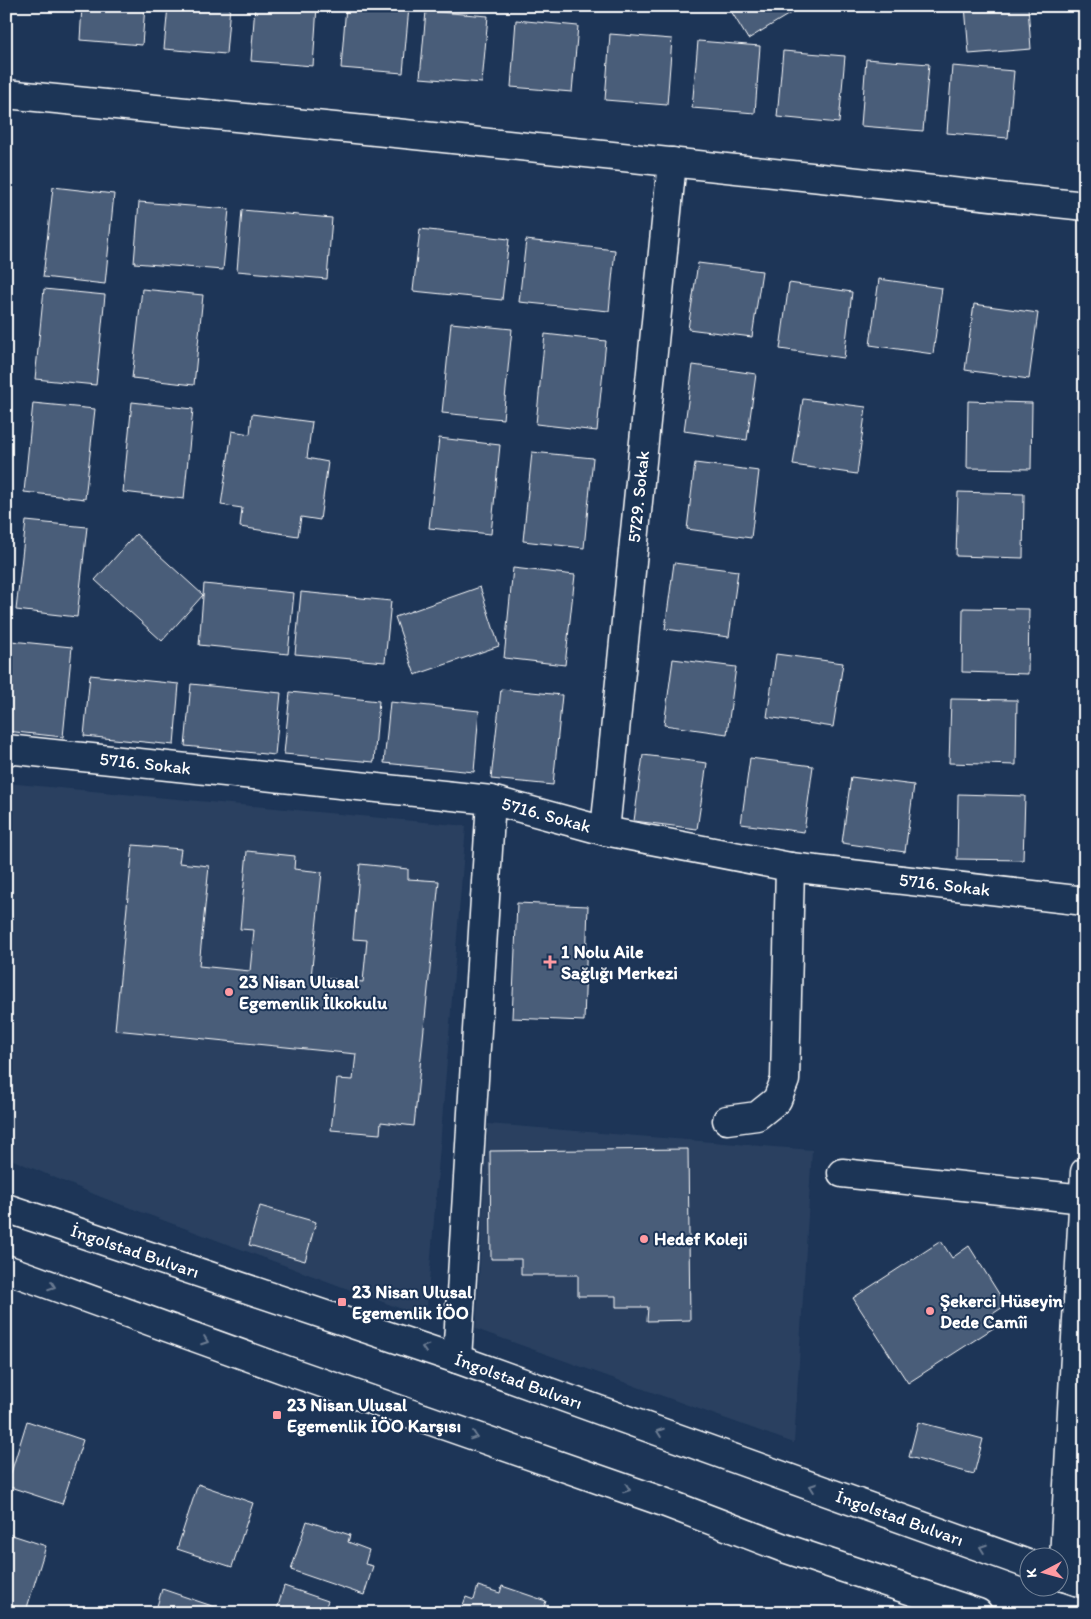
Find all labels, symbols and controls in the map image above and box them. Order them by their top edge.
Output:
street label: 5729. Sokak [623,450,654,544]
street label: 5716. Sokak [99,748,192,779]
street label: 5716. Sokak [499,792,593,838]
street label: 5716. Sokak [898,869,991,901]
place label: 1 Nolu Aile Sağlığı Merkezi [561,941,678,984]
marker: 1 Nolu Aile Sağlığı Merkezi [543,955,557,969]
place label: 23 Nisan Ulusal Egemenlik İlkokulu [239,971,388,1014]
marker: 23 Nisan Ulusal Egemenlik İlkokulu [223,986,235,998]
street label: İngolstad Bulvarı [68,1219,202,1283]
place label: Hedef Koleji [654,1228,748,1250]
marker: Hedef Koleji [638,1233,650,1245]
one-way arrow [47,1280,56,1290]
place label: 23 Nisan Ulusal Egemenlik İÖO [352,1281,473,1324]
place label: Şekerci Hüseyin Dede Camîi [940,1290,1063,1333]
marker: 23 Nisan Ulusal Egemenlik İÖO [336,1296,348,1308]
marker: Şekerci Hüseyin Dede Camîi [924,1305,936,1317]
one-way arrow [200,1335,209,1345]
one-way arrow [421,1344,429,1354]
street label: İngolstad Bulvarı [452,1348,585,1414]
place label: 23 Nisan Ulusal Egemenlik İÖO Karşısı [287,1394,461,1437]
marker: 23 Nisan Ulusal Egemenlik İÖO Karşısı [271,1409,283,1421]
one-way arrow [657,1428,665,1438]
one-way arrow [469,1430,477,1440]
one-way arrow [622,1483,631,1493]
one-way arrow [809,1483,818,1493]
street label: İngolstad Bulvarı [833,1485,967,1551]
one-way arrow [979,1544,987,1554]
north arrow [1018,1546,1068,1596]
text: K [1023,1567,1040,1579]

